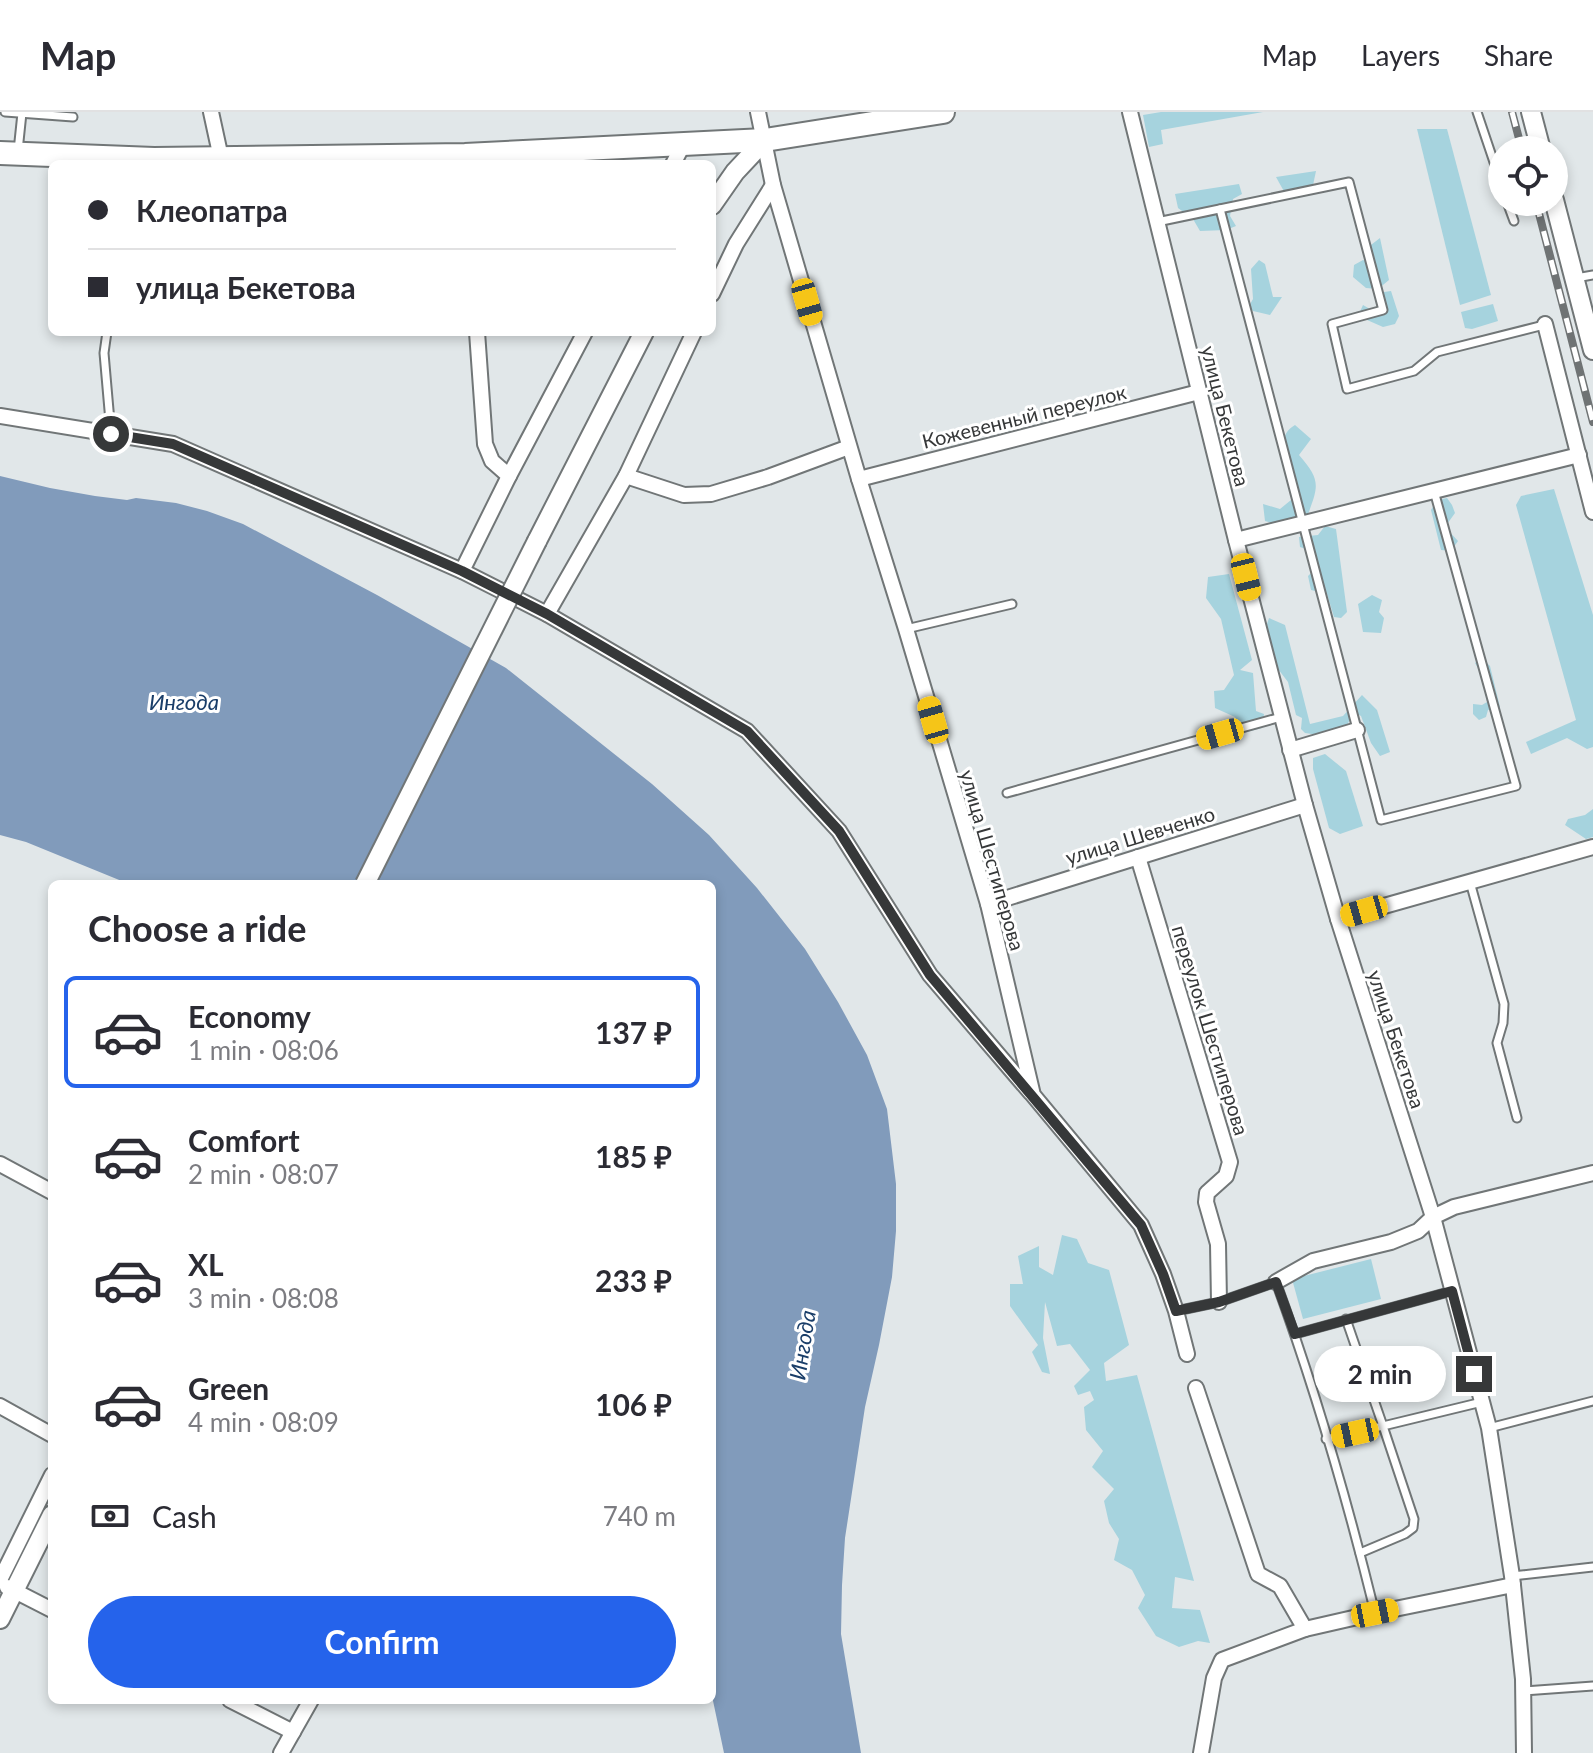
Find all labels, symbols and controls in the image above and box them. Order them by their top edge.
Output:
text: Map [40,32,116,78]
text: Map [1262,38,1317,72]
text: Layers [1361,38,1440,72]
text: Share [1484,38,1553,72]
map controls [1488,136,1568,216]
button: locate [1488,136,1568,216]
text: Клеопатра [136,192,288,228]
text: улица Бекетова [136,269,356,305]
car [789,276,825,328]
street label: улица Бекетова [1197,343,1255,489]
street label: Кожевенный переулок [919,379,1129,453]
route start [93,416,129,452]
car [1229,551,1263,603]
water label: Ингода [149,688,219,715]
car [915,694,951,746]
car [1194,716,1246,752]
street label: улица Шестиперова [956,767,1030,953]
street label: улица Шевченко [1062,801,1218,869]
car [1338,893,1390,929]
text: Choose a ride [88,906,307,950]
street label: переулок Шестиперова [1168,922,1254,1138]
street label: улица Бекетова [1363,967,1431,1111]
icon: car [92,996,164,1068]
text: Economy [188,998,311,1034]
text: 137 ₽ [595,1014,672,1050]
text: 1 min · 08:06 [188,1034,339,1066]
icon: car [92,1120,164,1192]
text: Comfort [188,1122,300,1158]
text: 185 ₽ [595,1138,672,1174]
text: 2 min · 08:07 [188,1158,339,1190]
icon: car [92,1244,164,1316]
text: XL [188,1246,224,1282]
text: 233 ₽ [595,1262,672,1298]
text: 3 min · 08:08 [188,1282,339,1314]
water label: Ингода [783,1308,821,1382]
callout: 2 min [1314,1346,1446,1402]
route end [1456,1356,1492,1392]
text: 2 min [1348,1358,1412,1390]
icon: car [92,1368,164,1440]
text: Green [188,1370,269,1406]
text: 106 ₽ [595,1386,672,1422]
text: 4 min · 08:09 [188,1406,339,1438]
car [1329,1416,1381,1450]
icon: cash [88,1494,132,1538]
text: Cash [152,1498,217,1534]
text: 740 m [603,1500,676,1532]
button: Confirm [88,1596,676,1688]
car [1349,1597,1401,1629]

